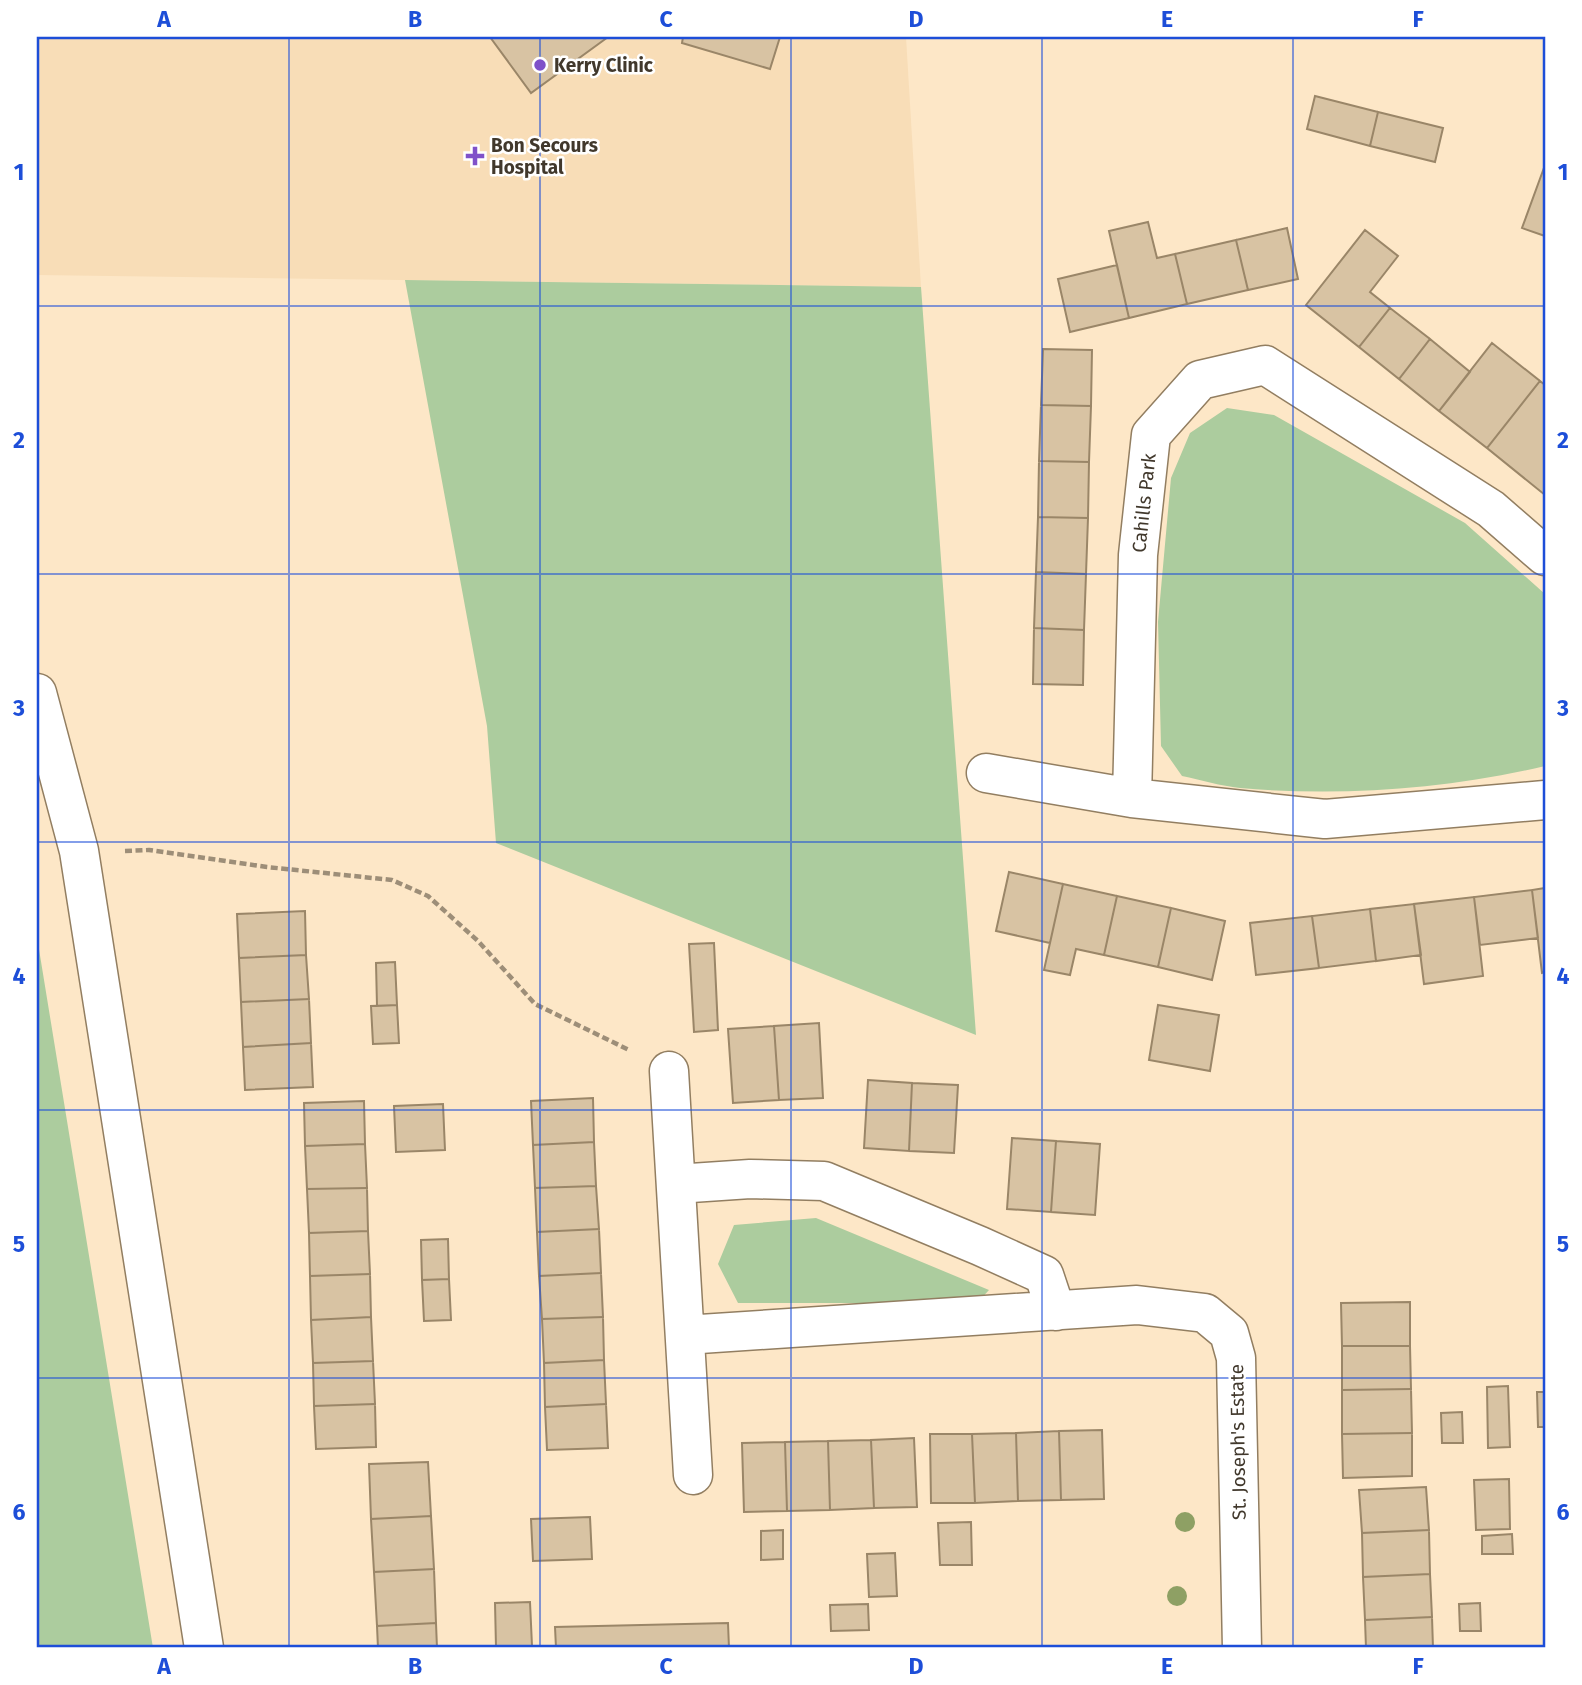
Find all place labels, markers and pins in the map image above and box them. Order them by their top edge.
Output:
place label: Kerry Clinic [554,54,653,77]
marker: Kerry Clinic [532,57,548,73]
place label: Bon Secours Hospital [491,134,598,179]
marker: Bon Secours Hospital [465,146,485,166]

